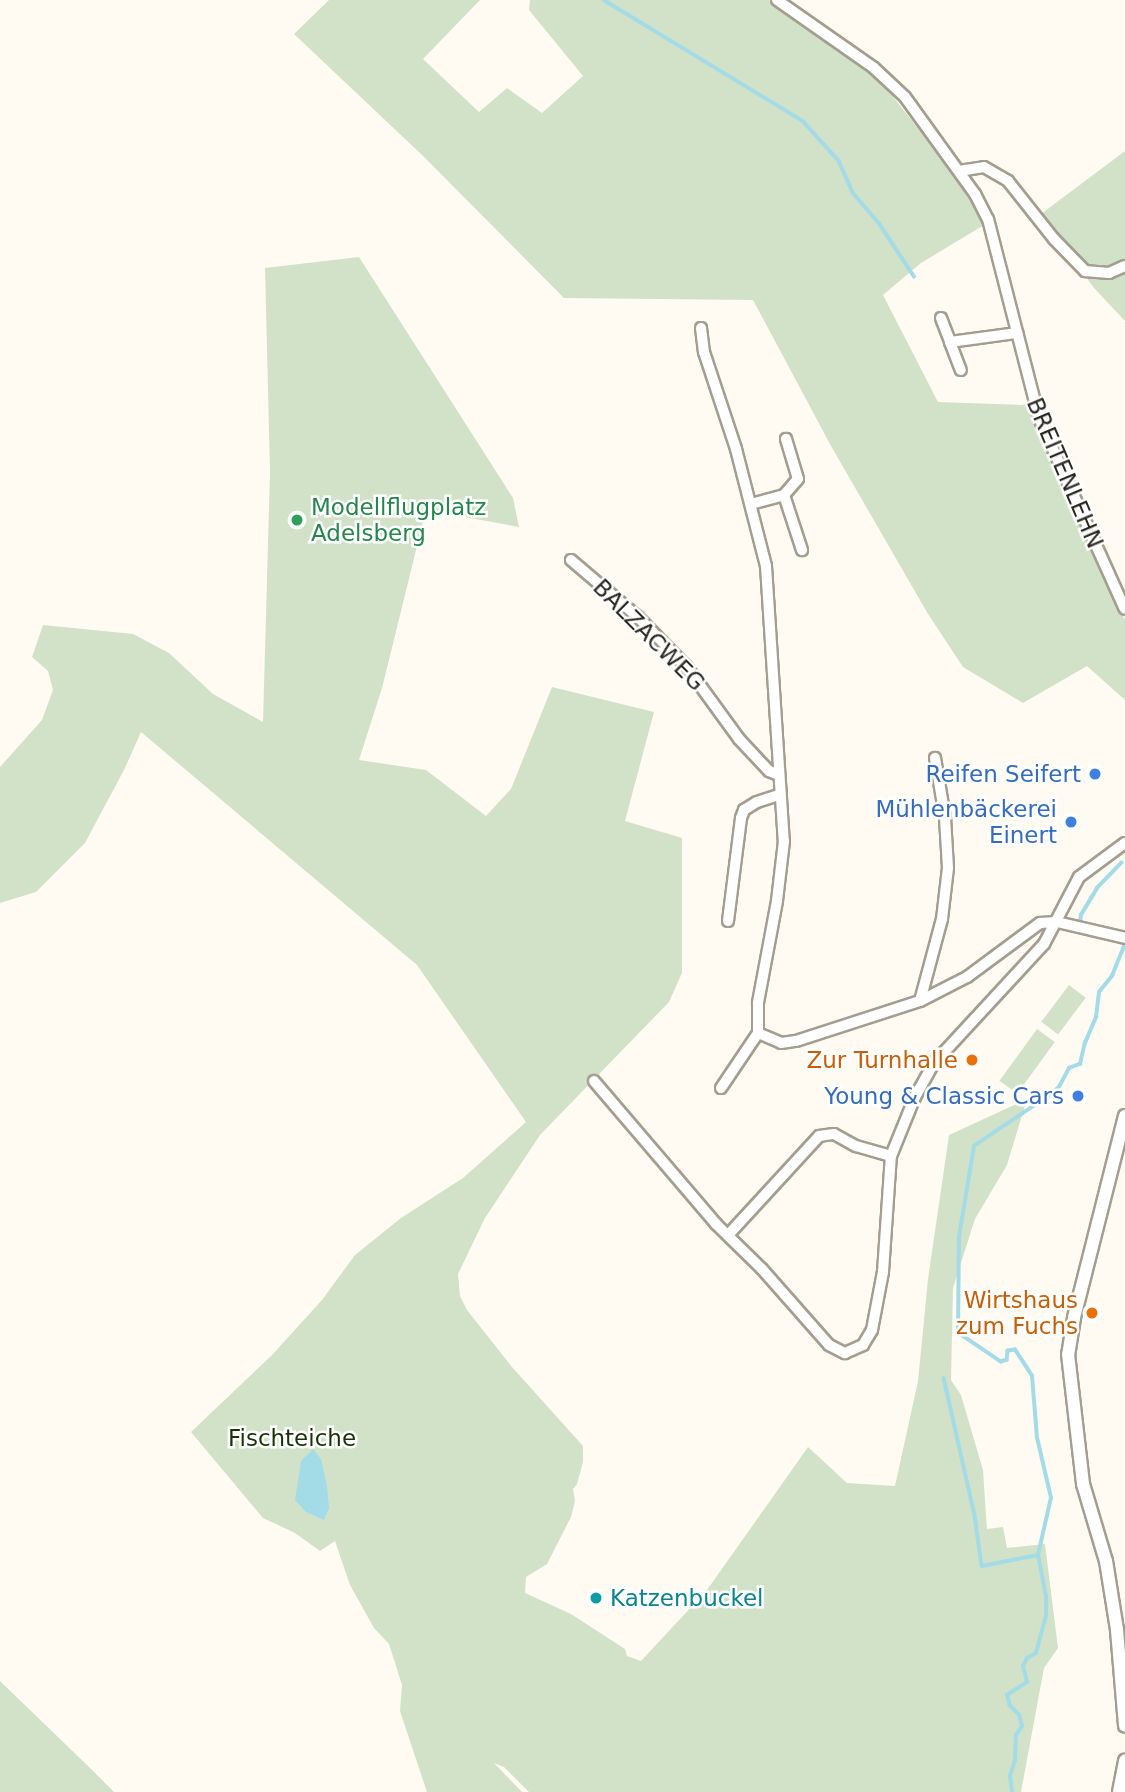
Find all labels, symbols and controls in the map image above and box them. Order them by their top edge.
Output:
street label: BREITENLEHN [1021,394,1109,552]
place label: Modellflugplatz Adelsberg [311,493,486,547]
marker: Modellflugplatz Adelsberg [289,512,305,528]
street label: BALZACWEG [587,573,711,697]
place label: Reifen Seifert [926,760,1081,788]
marker: Reifen Seifert [1087,766,1103,782]
place label: Mühlenbäckerei Einert [875,795,1057,849]
marker: Mühlenbäckerei Einert [1063,814,1079,830]
place label: Zur Turnhalle [807,1046,958,1074]
marker: Zur Turnhalle [964,1052,980,1068]
place label: Young & Classic Cars [824,1082,1064,1110]
marker: Young & Classic Cars [1070,1088,1086,1104]
place label: Wirtshaus zum Fuchs [956,1286,1078,1340]
marker: Wirtshaus zum Fuchs [1084,1305,1100,1321]
park label: Fischteiche [228,1424,356,1452]
place label: Katzenbuckel [610,1584,763,1612]
marker: Katzenbuckel [588,1590,604,1606]

